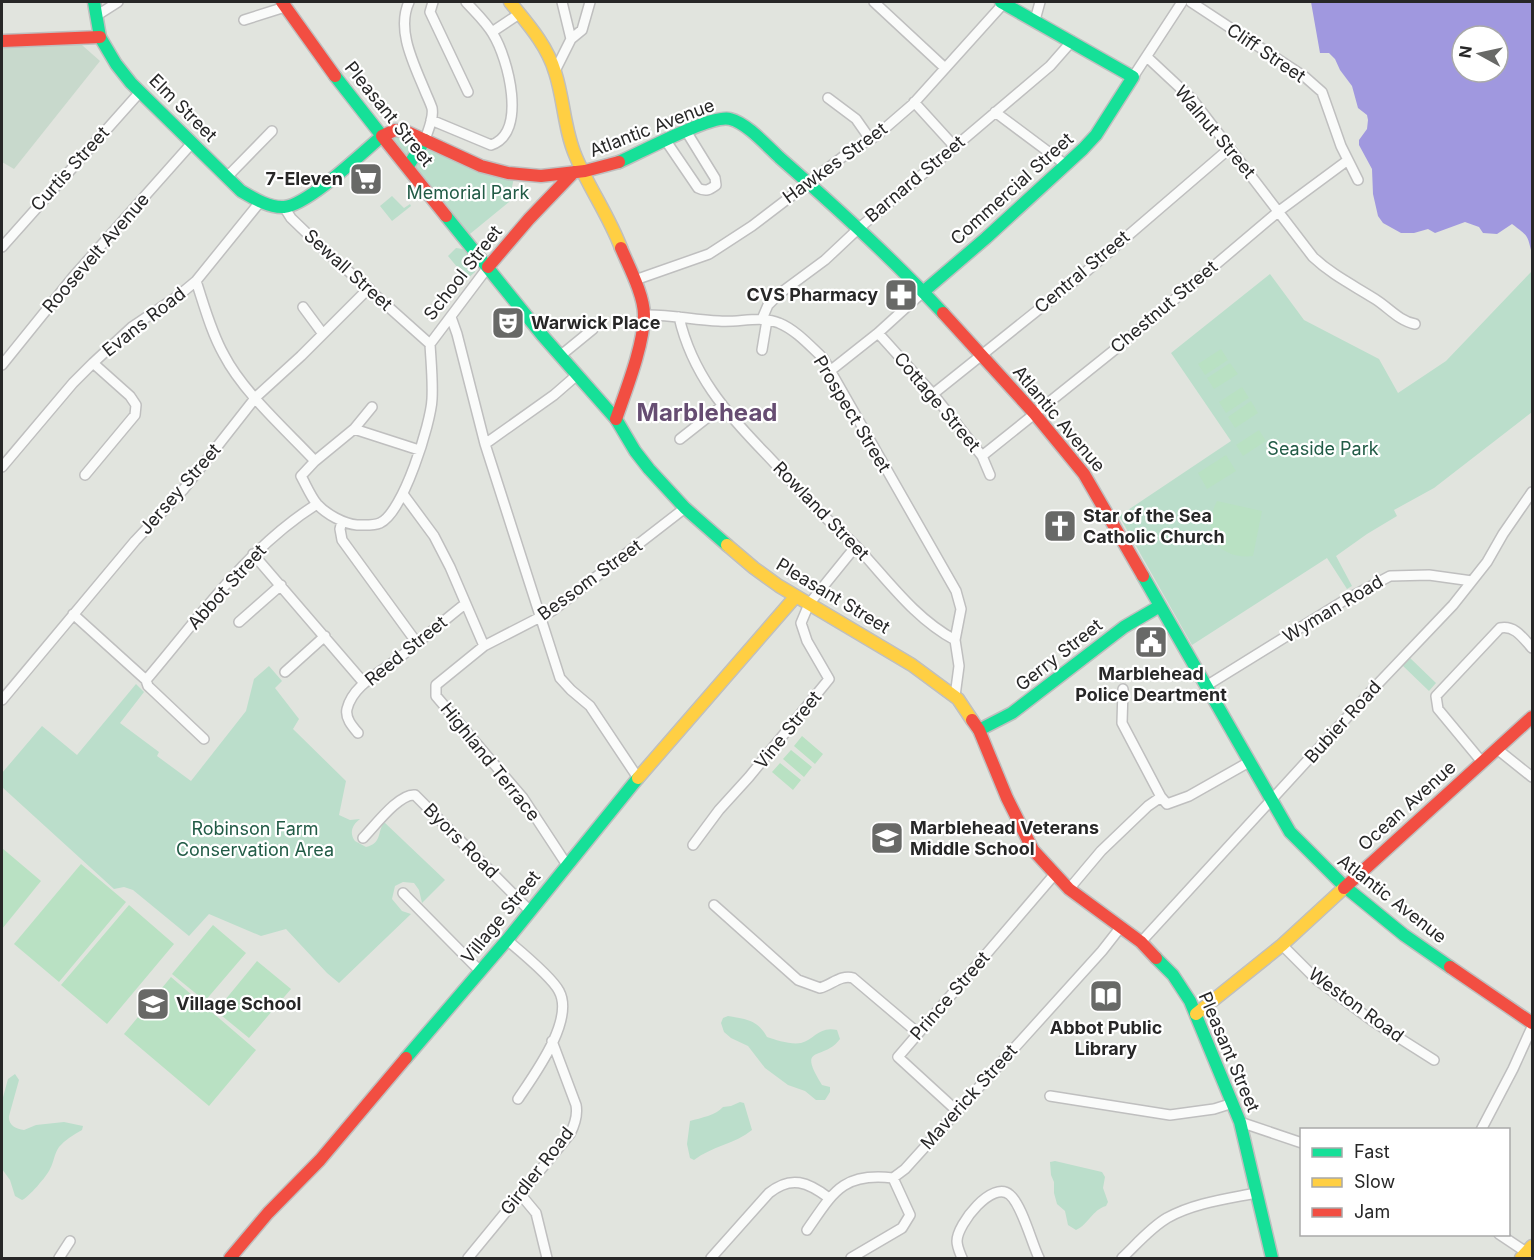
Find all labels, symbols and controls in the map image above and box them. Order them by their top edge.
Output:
street label: Cliff Street [1223,19,1310,87]
north arrow [1450,24,1510,84]
text: N [1454,44,1476,59]
street label: Pleasant Street [341,57,438,170]
street label: Elm Street [145,70,222,146]
street label: Walnut Street [1171,81,1260,182]
street label: Atlantic Avenue [586,94,717,161]
street label: Hawkes Street [779,118,891,207]
street label: Curtis Street [26,122,113,215]
street label: Commercial Street [946,128,1077,249]
street label: Barnard Street [861,131,969,226]
supermarket icon: 7-Eleven [348,161,384,197]
place label: 7-Eleven [266,168,343,189]
park label: Memorial Park [407,182,530,203]
street label: Roosevelt Avenue [38,189,153,317]
street label: School Street [419,221,506,324]
street label: Sewall Street [300,225,397,315]
street label: Central Street [1030,226,1133,317]
street label: Chestnut Street [1106,256,1221,357]
pharmacy icon: CVS Pharmacy [883,277,919,313]
street label: Evans Road [98,283,189,361]
place label: CVS Pharmacy [746,284,878,305]
theatre icon: Warwick Place [490,305,526,341]
place label: Warwick Place [531,312,661,333]
street label: Cottage Street [890,348,985,456]
street label: Prospect Street [809,352,895,476]
street label: Atlantic Avenue [1009,361,1110,476]
district label: Marblehead [637,398,777,427]
park label: Seaside Park [1267,438,1379,459]
street label: Jersey Street [135,439,225,538]
street label: Rowland Street [769,457,874,564]
place label: Star of the Sea Catholic Church [1083,505,1225,547]
church icon: Star of the Sea Catholic Church [1042,508,1078,544]
street label: Bessom Street [533,535,646,624]
street label: Abbot Street [183,540,270,633]
street label: Pleasant Street [773,553,894,638]
street label: Wyman Road [1279,571,1387,647]
street label: Reed Street [361,611,451,690]
street label: Gerry Street [1011,614,1106,695]
public building icon: Marblehead Police Deartment [1133,624,1169,660]
place label: Marblehead Police Deartment [1075,663,1227,705]
street label: Bubier Road [1300,676,1385,767]
street label: Vine Street [750,687,825,773]
street label: Highland Terrace [436,698,544,825]
street label: Ocean Avenue [1354,756,1460,855]
street label: Byors Road [420,799,503,882]
place label: Marblehead Veterans Middle School [910,817,1099,859]
park label: Robinson Farm Conservation Area [176,818,334,860]
school or university icon: Marblehead Veterans Middle School [869,820,905,856]
street label: Atlantic Avenue [1334,850,1451,947]
street label: Village Street [457,866,544,967]
street label: Prince Street [906,947,994,1044]
street label: Weston Road [1305,963,1408,1046]
library icon: Abbot Public Library [1088,978,1124,1014]
school or university icon: Village School [135,986,171,1022]
street label: Pleasant Street [1195,989,1264,1115]
place label: Village School [176,993,301,1014]
place label: Abbot Public Library [1050,1017,1162,1059]
street label: Maverick Street [916,1040,1021,1153]
street label: Girdler Road [496,1123,577,1219]
legend [1300,1128,1510,1236]
text: Fast [1354,1141,1390,1162]
text: Slow [1354,1171,1395,1192]
text: Jam [1354,1201,1390,1222]

